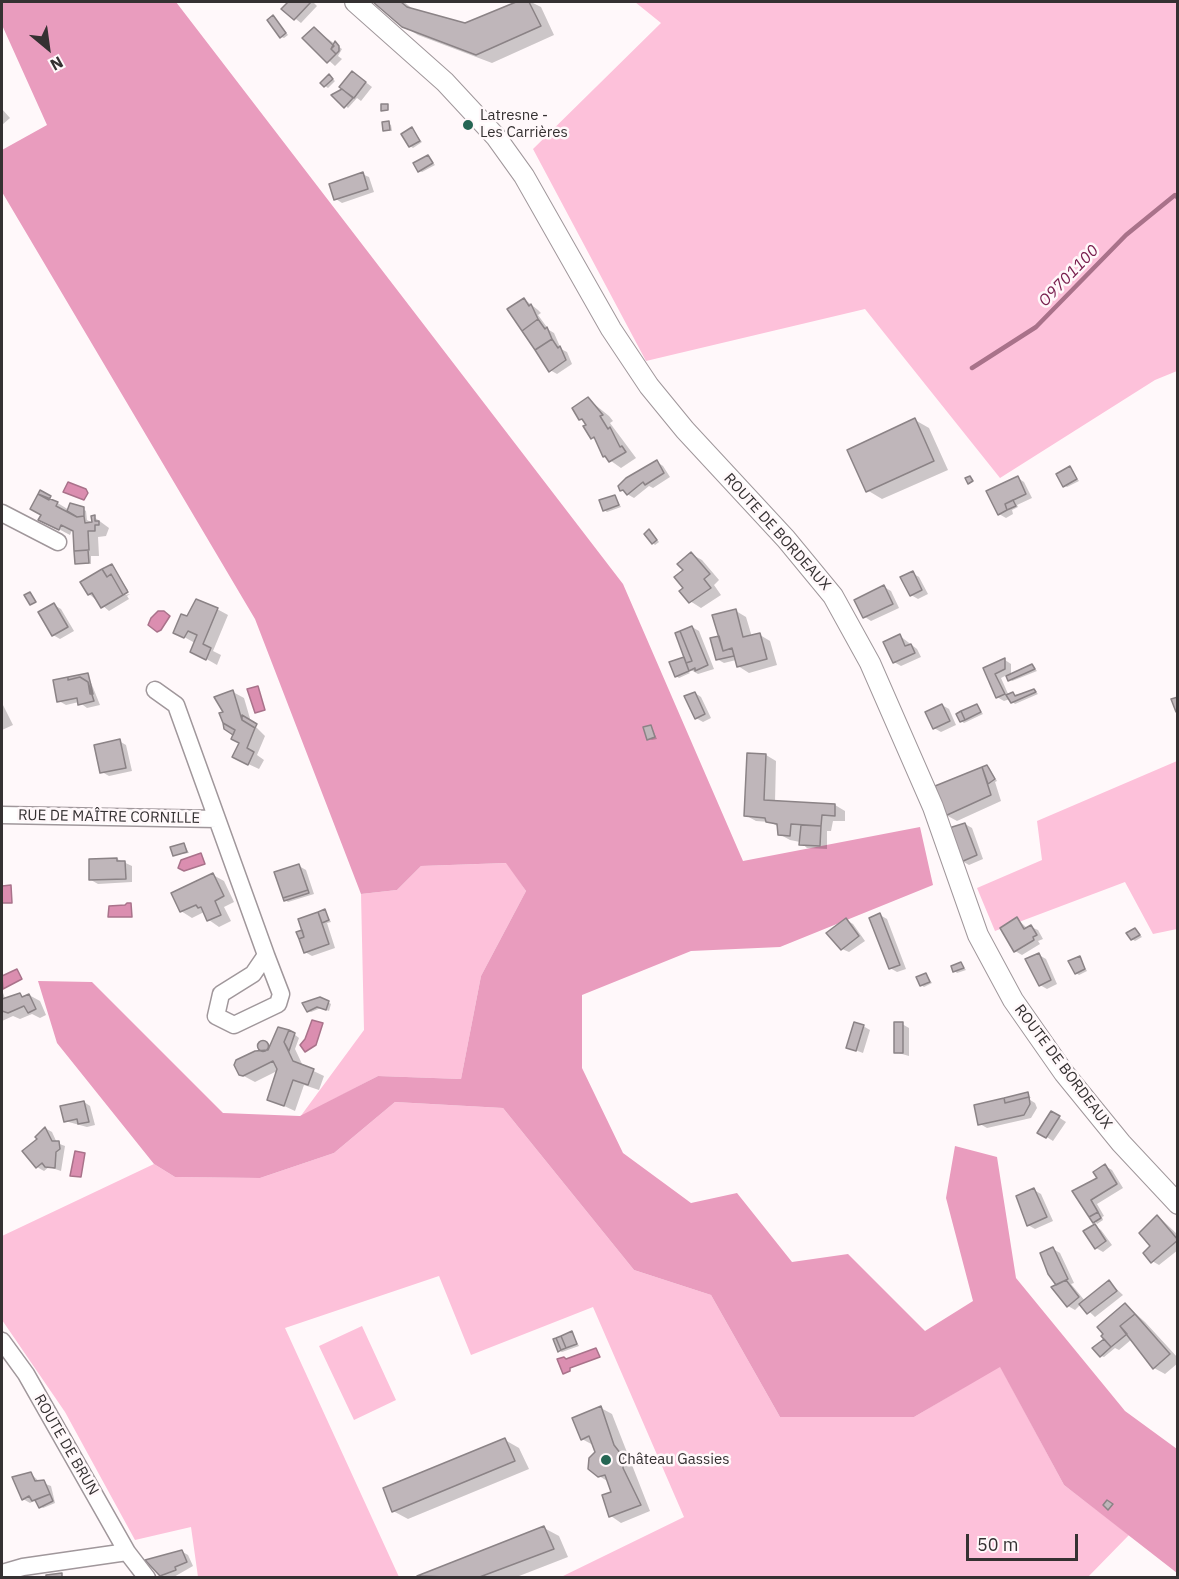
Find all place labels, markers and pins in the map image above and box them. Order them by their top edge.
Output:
place label: Latresne - Les Carrières [480,107,568,142]
marker: Latresne - Les Carrières [461,118,475,132]
place label: Château Gassies [618,1451,730,1469]
marker: Château Gassies [599,1453,613,1467]

